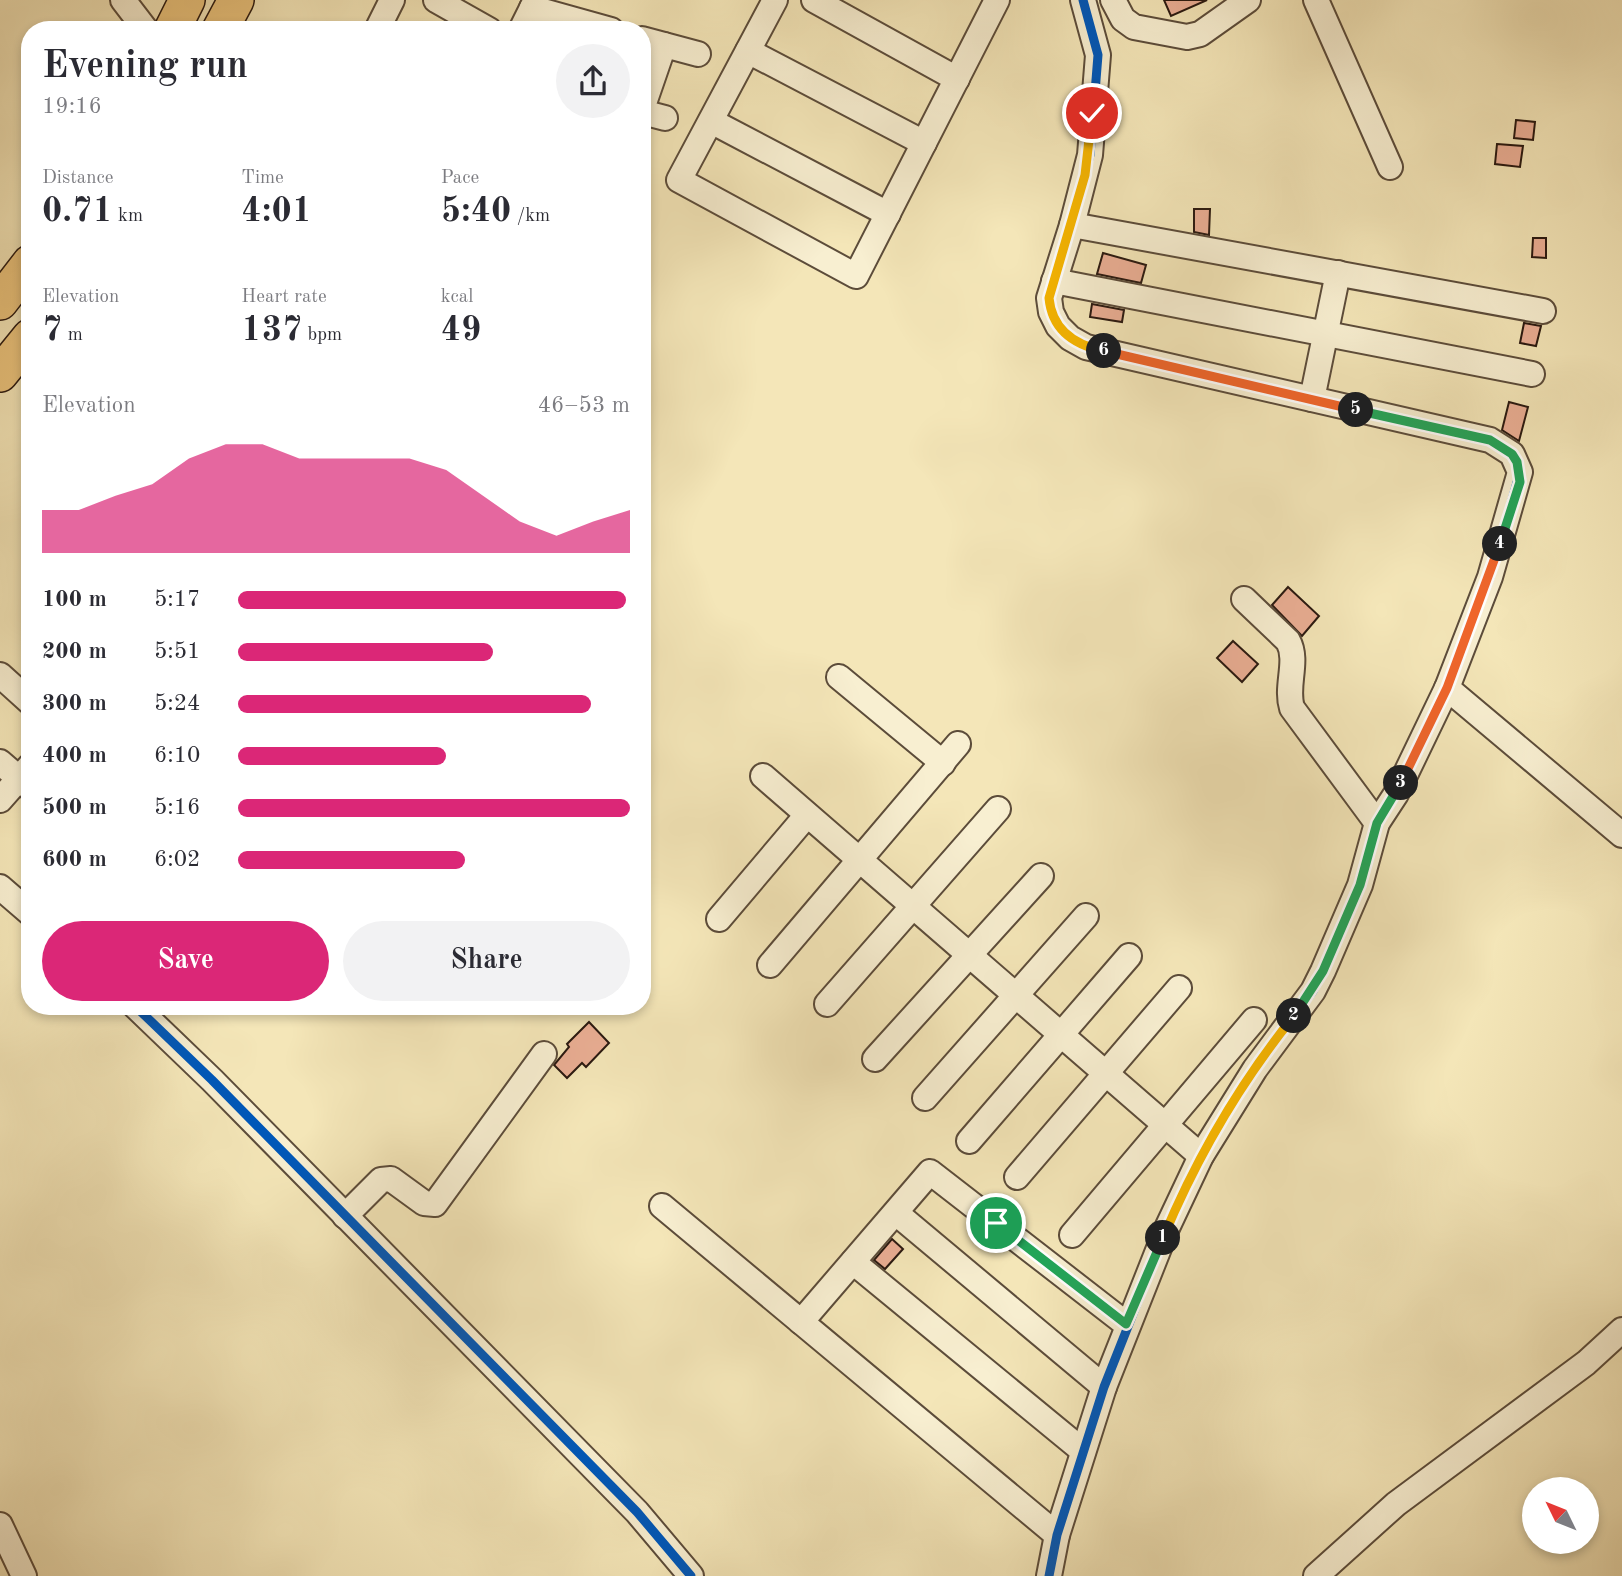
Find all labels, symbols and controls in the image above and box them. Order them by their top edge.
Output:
button: share [556,44,630,118]
text: Evening run [42,48,248,86]
pin [1062,83,1122,143]
icon: check [1073,94,1111,132]
text: 19:16 [42,95,102,118]
text: Distance [42,169,114,188]
text: Time [241,169,284,188]
text: Pace [441,169,479,188]
text: 0.71 [42,194,113,229]
text: 4:01 [241,194,312,229]
text: 5:40 [441,194,511,229]
text: km [113,207,143,226]
text: /km [511,207,550,226]
text: Elevation [42,288,119,307]
text: Heart rate [241,288,327,307]
text: kcal [441,288,473,307]
text: 7 [42,313,62,348]
text: 137 [241,313,302,348]
text: 49 [441,313,481,348]
text: m [62,326,83,345]
text: bpm [302,326,342,345]
pin: 6 [1086,334,1122,368]
text: 6 [1098,341,1109,360]
pin: 5 [1338,392,1374,428]
text: Elevation [42,394,136,417]
text: 46–53 m [538,394,630,417]
text: 5 [1350,400,1361,419]
pin: 4 [1482,526,1518,562]
text: 4 [1494,534,1505,553]
text: 100 m [42,588,107,611]
text: 5:17 [154,588,200,611]
text: 200 m [42,640,107,663]
text: 5:51 [154,640,200,663]
text: 300 m [42,692,107,715]
text: 5:24 [154,692,200,715]
text: 400 m [42,744,107,767]
text: 6:10 [154,744,200,767]
pin: 3 [1384,766,1418,800]
text: 3 [1395,773,1406,792]
text: 500 m [42,796,107,819]
text: 5:16 [154,796,200,819]
text: 600 m [42,848,107,871]
text: 6:02 [154,848,200,871]
button: Save [42,921,329,1001]
button: Share [343,921,630,1001]
pin: 2 [1276,998,1312,1034]
text: 2 [1288,1006,1299,1025]
pin [966,1193,1026,1253]
icon: arrive [977,1204,1015,1242]
pin: 1 [1146,1220,1180,1256]
text: 1 [1157,1228,1168,1247]
north arrow [1522,1477,1600,1554]
map controls [1522,1477,1599,1554]

